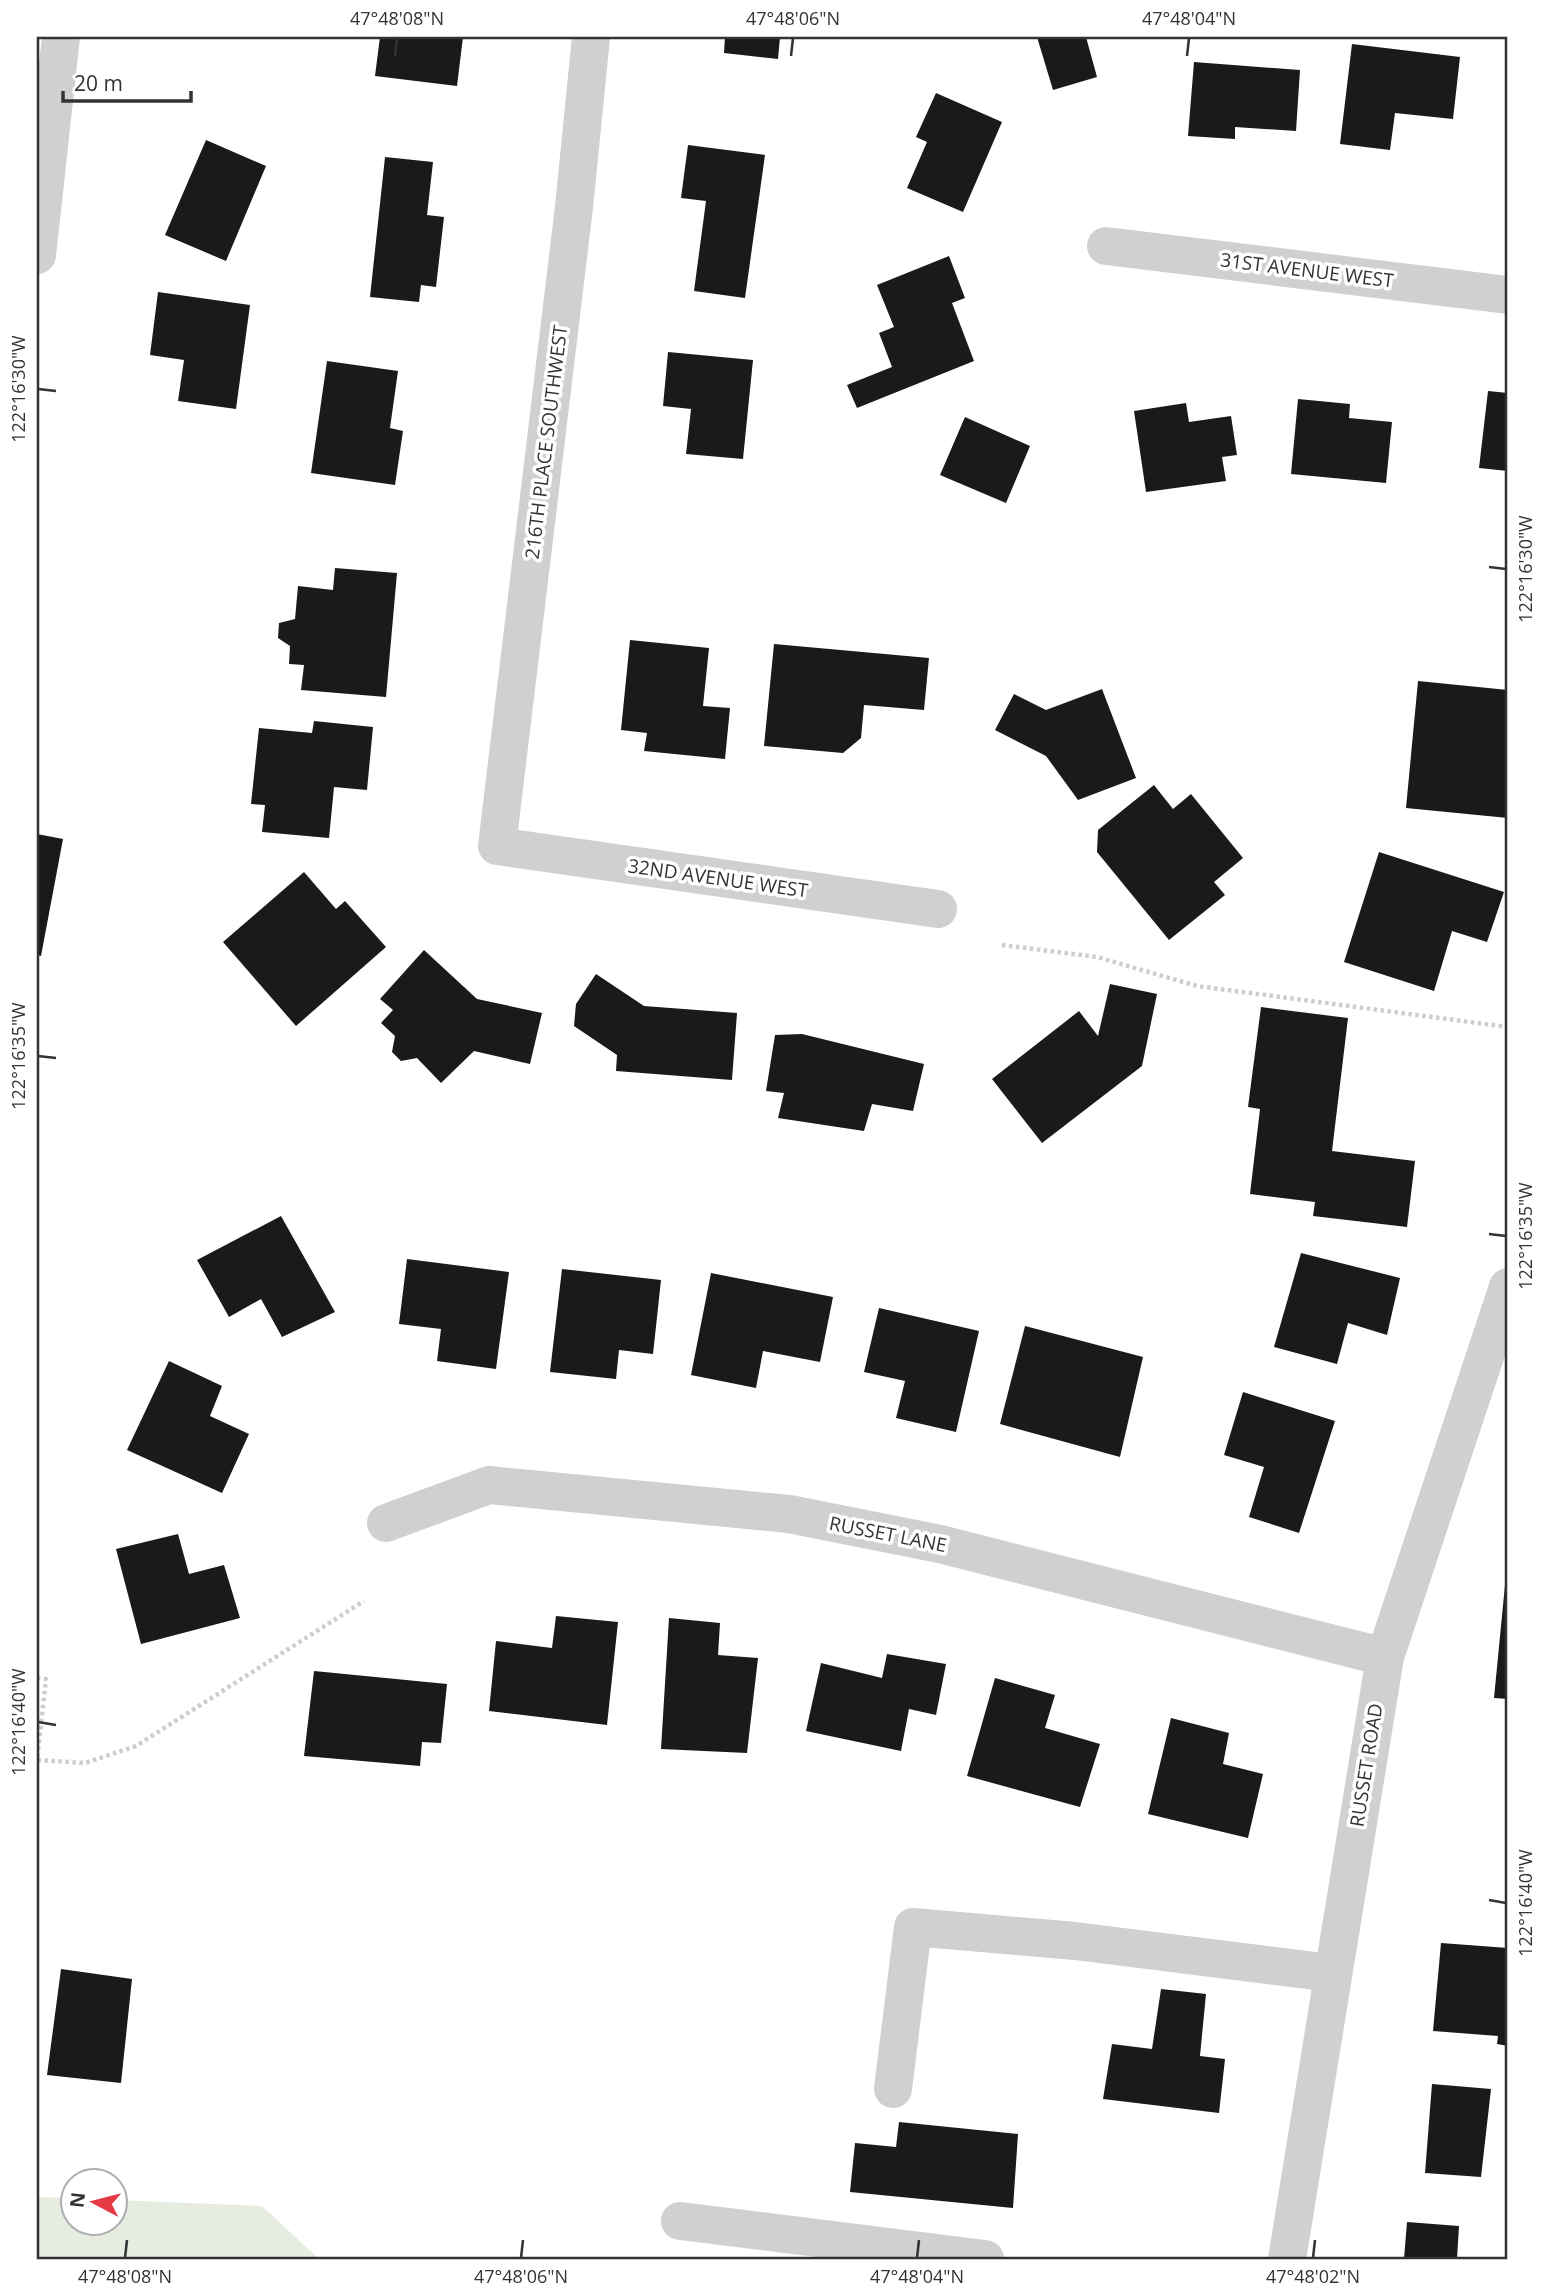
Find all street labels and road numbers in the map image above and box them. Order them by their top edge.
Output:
street label: 31ST AVENUE WEST [1219,246,1395,294]
street label: 216TH PLACE SOUTHWEST [519,323,573,560]
street label: 32ND AVENUE WEST [626,853,810,904]
street label: RUSSET LANE [827,1510,949,1558]
street label: RUSSET ROAD [1343,1701,1389,1829]

